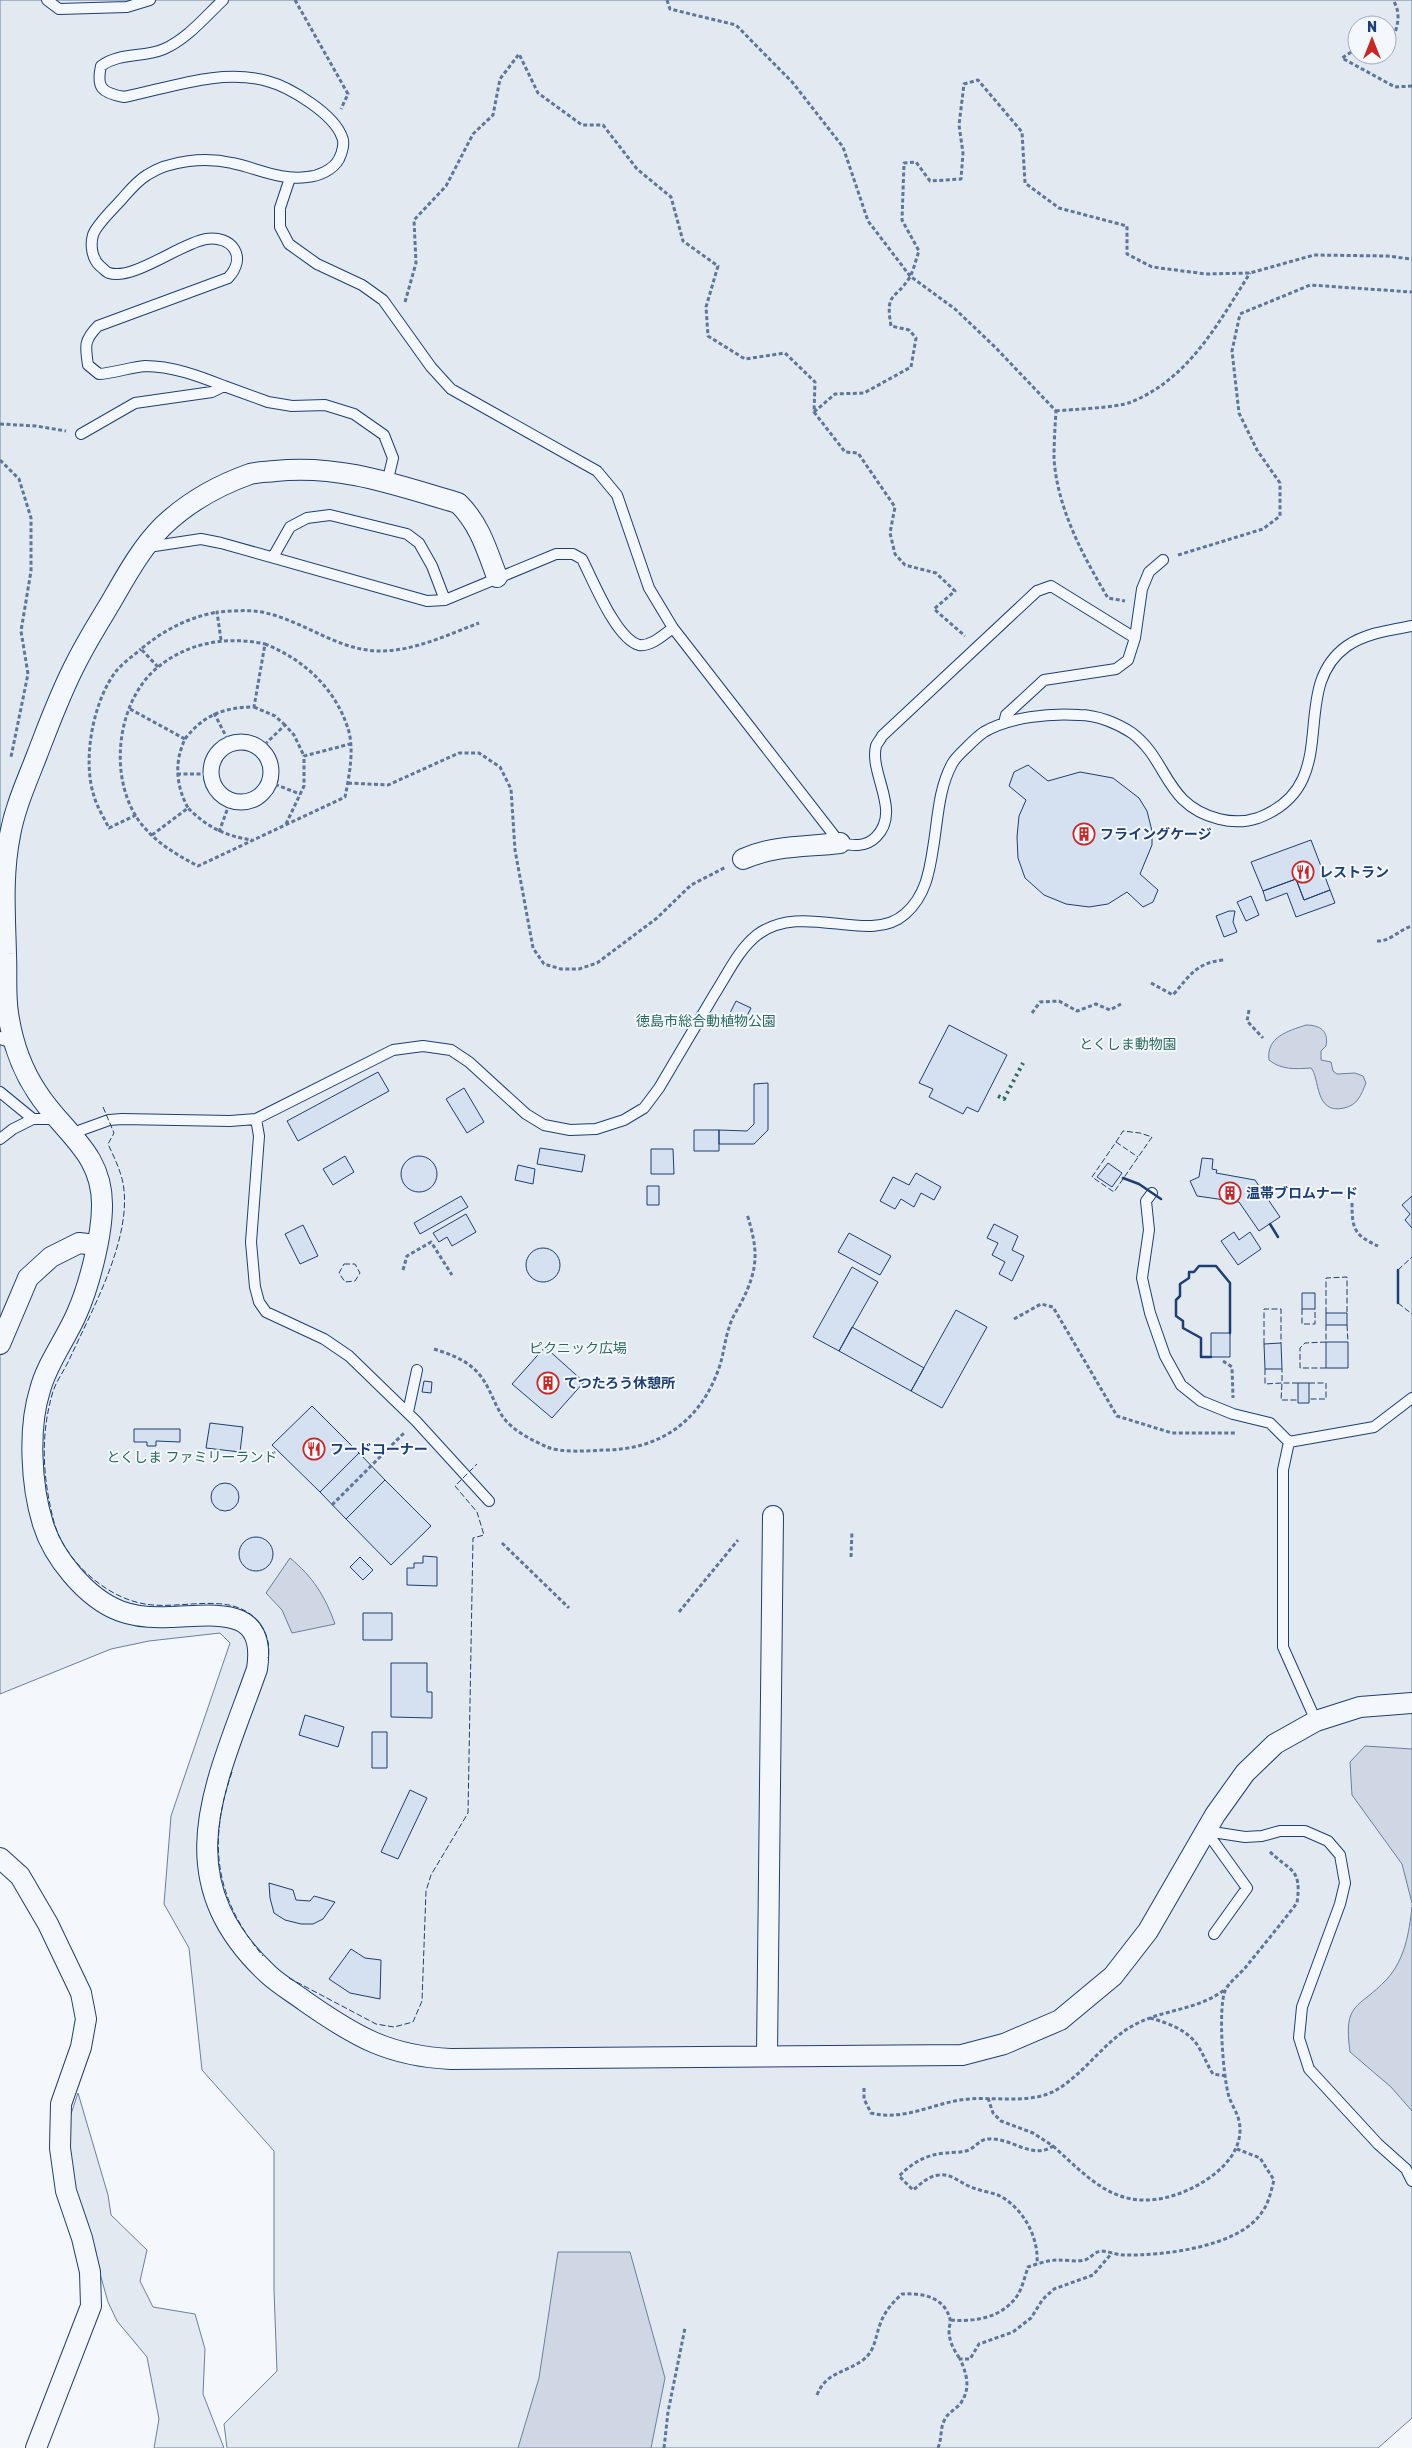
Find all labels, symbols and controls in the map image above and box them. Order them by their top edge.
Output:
north arrow [1347,15,1397,65]
text: N [1367,19,1377,36]
building icon: フライングケージ [1072,822,1096,846]
place label: フライングケージ [1100,826,1212,843]
restaurant icon: レストラン [1291,860,1315,884]
place label: レストラン [1319,864,1389,881]
park label: 徳島市総合動植物公園 [636,1013,776,1030]
park label: とくしま動物園 [1079,1036,1177,1053]
building icon: 温帯ブロムナード [1218,1181,1242,1205]
place label: 温帯ブロムナード [1246,1185,1358,1202]
park label: ピクニック広場 [529,1340,627,1357]
building icon: てつたろう休憩所 [536,1371,560,1395]
place label: てつたろう休憩所 [564,1375,675,1392]
restaurant icon: フードコーナー [302,1437,326,1461]
place label: フードコーナー [330,1441,428,1458]
park label: とくしま ファミリーランド [106,1449,278,1466]

